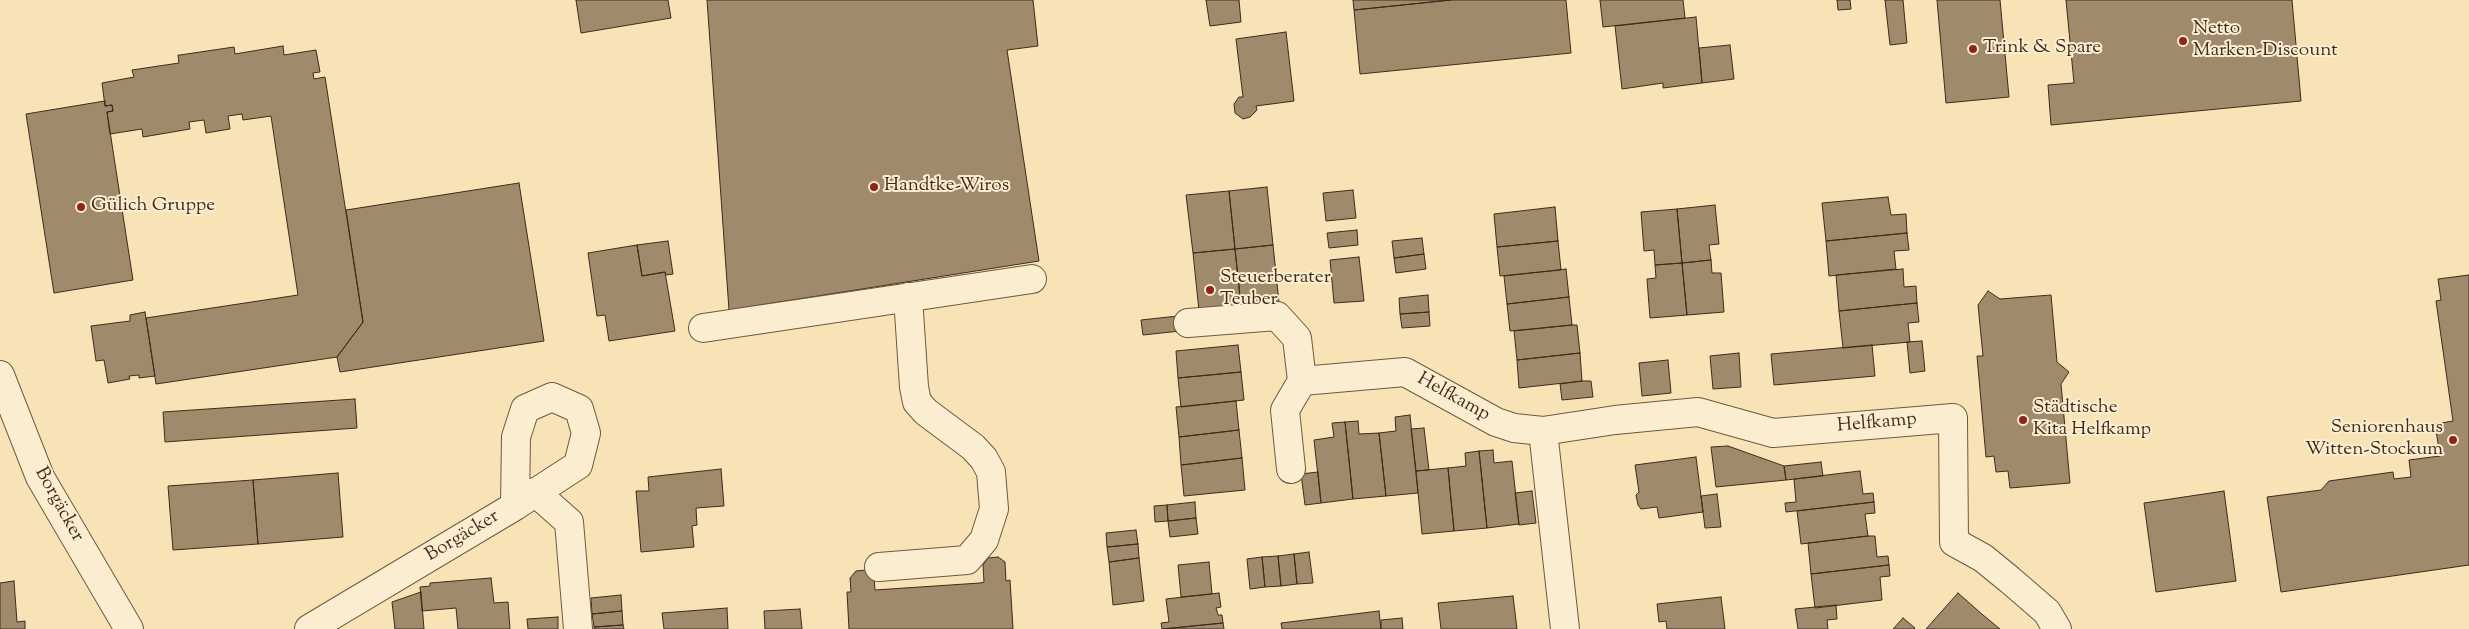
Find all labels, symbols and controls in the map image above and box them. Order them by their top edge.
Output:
place label: Netto Marken-Discount [2193,19,2338,63]
marker: Netto Marken-Discount [2177,35,2189,47]
place label: Trink & Spare [1983,38,2101,60]
marker: Trink & Spare [1967,43,1979,55]
place label: Handtke-Wiros [884,176,1009,198]
marker: Handtke-Wiros [868,181,880,193]
place label: Gülich Gruppe [91,196,215,218]
marker: Gülich Gruppe [75,201,87,213]
place label: Steuerberater Teuber [1220,268,1331,312]
marker: Steuerberater Teuber [1204,284,1216,296]
street label: Helfkamp [1413,369,1493,427]
place label: Städtische Kita Helfkamp [2033,398,2151,442]
street label: Helfkamp [1836,409,1918,439]
marker: Städtische Kita Helfkamp [2017,414,2029,426]
place label: Seniorenhaus Witten-Stockum [2305,418,2443,462]
marker: Seniorenhaus Witten-Stockum [2447,434,2459,446]
street label: Borgäcker [28,464,88,546]
street label: Borgäcker [422,506,504,568]

